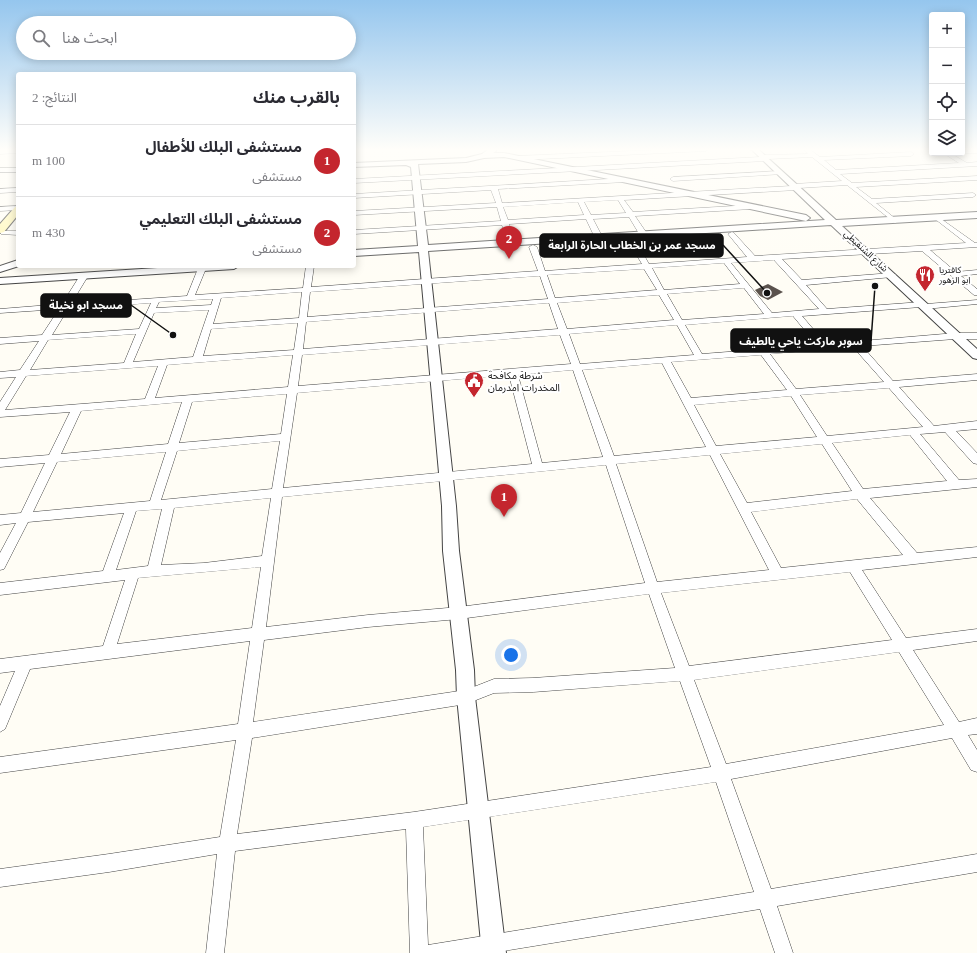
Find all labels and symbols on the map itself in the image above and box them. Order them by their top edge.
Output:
pin: 2 [496,226,522,259]
street label: شارع الشنقيطي [841,228,890,275]
callout: مسجد عمر بن الخطاب الحارة الرابعة [540,234,723,257]
text: مسجد عمر بن الخطاب الحارة الرابعة [548,239,716,252]
restaurant icon: كافتريا ابو الزهور [914,264,936,292]
place label: كافتريا ابو الزهور [938,265,970,286]
callout: مسجد ابو نخيلة [41,294,131,317]
text: مسجد ابو نخيلة [49,299,123,312]
callout: سوبر ماركت ياحي يالطيف [731,329,871,352]
text: سوبر ماركت ياحي يالطيف [739,335,863,351]
public building icon: شرطة مكافحة المخدرات امدرمان [463,370,485,398]
place label: شرطة مكافحة المخدرات امدرمان [488,370,560,394]
pin: 1 [491,484,517,517]
your location [501,645,521,665]

